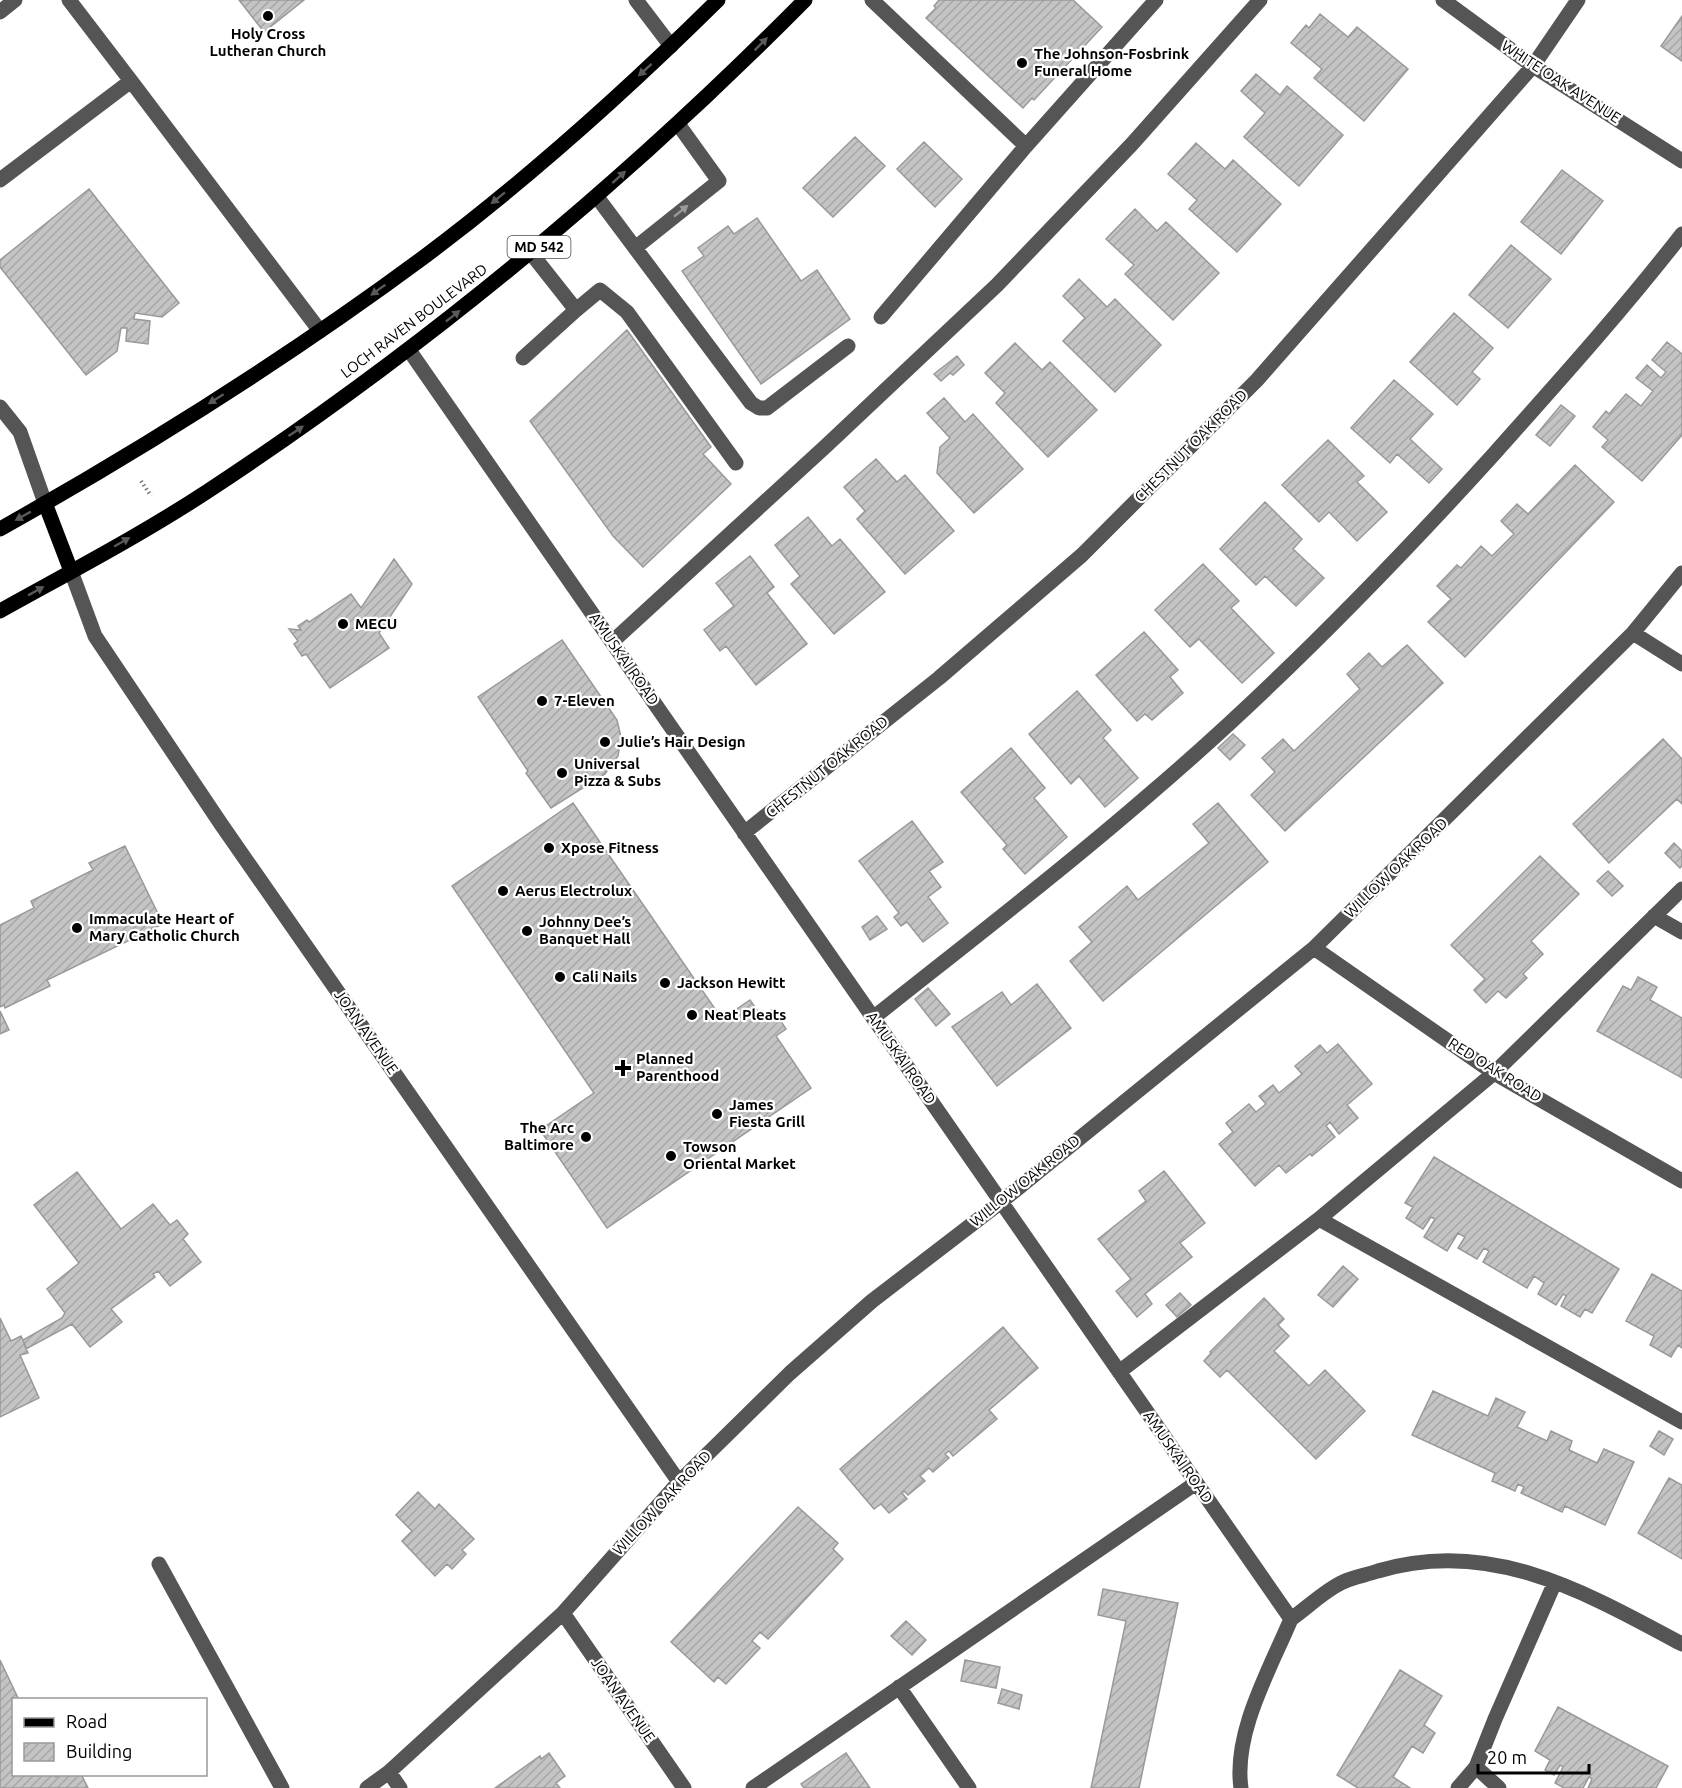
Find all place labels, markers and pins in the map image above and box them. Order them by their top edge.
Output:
marker: Holy Cross Lutheran Church [261,9,275,23]
place label: Holy Cross Lutheran Church [210,25,326,59]
place label: The Johnson-Fosbrink Funeral Home [1034,45,1190,79]
marker: The Johnson-Fosbrink Funeral Home [1015,56,1029,70]
place label: MECU [355,615,397,632]
marker: MECU [336,617,350,631]
place label: 7-Eleven [554,692,615,709]
marker: 7-Eleven [535,694,549,708]
place label: Julie’s Hair Design [617,733,746,750]
marker: Julie’s Hair Design [598,735,612,749]
place label: Universal Pizza & Subs [574,755,661,789]
marker: Universal Pizza & Subs [555,766,569,780]
place label: Xpose Fitness [561,839,659,856]
marker: Xpose Fitness [542,841,556,855]
place label: Aerus Electrolux [515,882,632,899]
marker: Aerus Electrolux [496,884,510,898]
place label: Immaculate Heart of Mary Catholic Church [89,910,240,944]
place label: Johnny Dee’s Banquet Hall [539,913,631,947]
marker: Immaculate Heart of Mary Catholic Church [70,921,84,935]
marker: Johnny Dee’s Banquet Hall [520,924,534,938]
place label: Cali Nails [572,968,637,985]
marker: Cali Nails [553,970,567,984]
place label: Jackson Hewitt [677,974,786,991]
marker: Jackson Hewitt [658,976,672,990]
place label: Neat Pleats [704,1006,786,1023]
marker: Neat Pleats [685,1008,699,1022]
place label: Planned Parenthood [636,1050,719,1084]
marker: Planned Parenthood [614,1059,632,1077]
place label: James Fiesta Grill [729,1096,806,1130]
marker: James Fiesta Grill [710,1107,724,1121]
place label: The Arc Baltimore [504,1119,574,1153]
marker: The Arc Baltimore [579,1130,593,1144]
place label: Towson Oriental Market [683,1138,796,1172]
marker: Towson Oriental Market [664,1149,678,1163]

